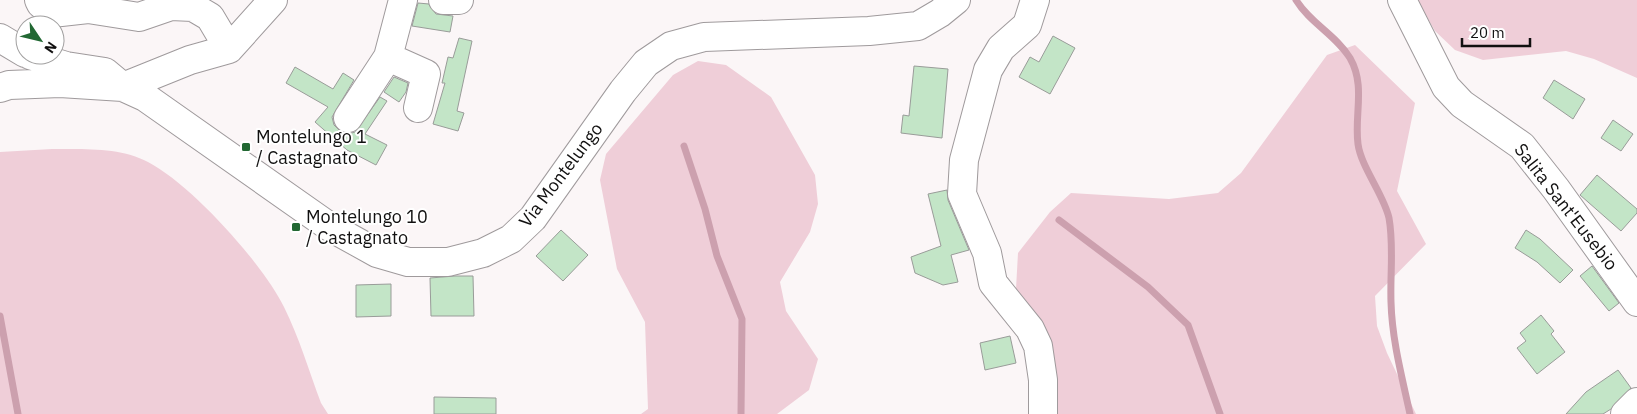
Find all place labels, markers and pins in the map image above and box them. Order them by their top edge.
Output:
place label: Montelungo 1 / Castagnato [256,125,367,169]
marker: Montelungo 1 / Castagnato [240,141,252,153]
place label: Montelungo 10 / Castagnato [306,205,428,249]
marker: Montelungo 10 / Castagnato [290,221,302,233]

